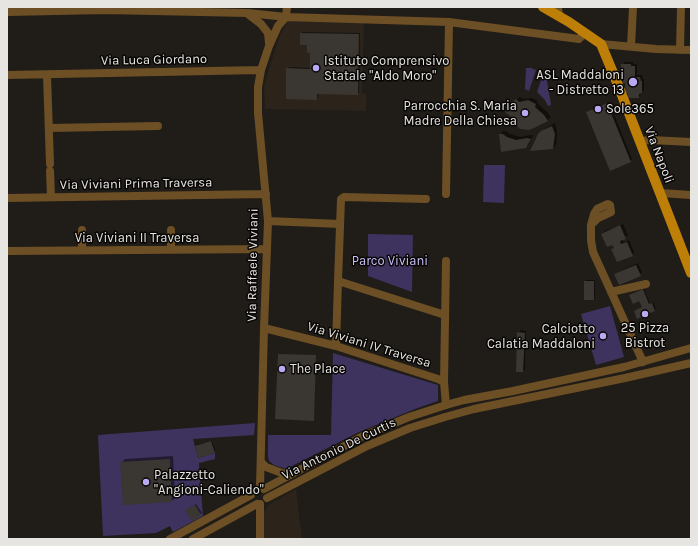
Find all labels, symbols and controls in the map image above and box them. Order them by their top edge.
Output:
street label: Via Luca Giordano [101,51,207,69]
place label: Istituto Comprensivo Statale "Aldo Moro" [324,53,449,84]
marker: Istituto Comprensivo Statale "Aldo Moro" [311,63,321,73]
place label: ASL Maddaloni - Distretto 13 [536,67,624,98]
marker: ASL Maddaloni - Distretto 13 [627,76,639,88]
place label: Parrocchia S. Maria Madre Della Chiesa [404,98,517,129]
place label: Sole365 [606,101,654,117]
marker: Sole365 [593,104,603,114]
marker: Parrocchia S. Maria Madre Della Chiesa [520,108,530,118]
street label: Via Napoli [641,124,677,186]
street label: Via Viviani Prima Traversa [60,175,212,193]
street label: Via Raffaele Viviani [244,208,262,322]
street label: Via Viviani II Traversa [75,230,199,246]
park label: Parco Viviani [352,253,428,269]
marker: 25 Pizza Bistrot [640,309,650,319]
street label: Via Viviani IV Traversa [305,319,433,371]
place label: 25 Pizza Bistrot [621,320,669,351]
place label: Calciotto Calatia Maddaloni [487,321,595,352]
marker: Calciotto Calatia Maddaloni [598,331,608,341]
place label: The Place [290,361,345,377]
marker: The Place [277,364,287,374]
street label: Via Antonio De Curtis [279,415,399,483]
place label: Palazzetto "Angioni-Caliendo" [154,467,264,498]
marker: Palazzetto "Angioni-Caliendo" [141,477,151,487]

